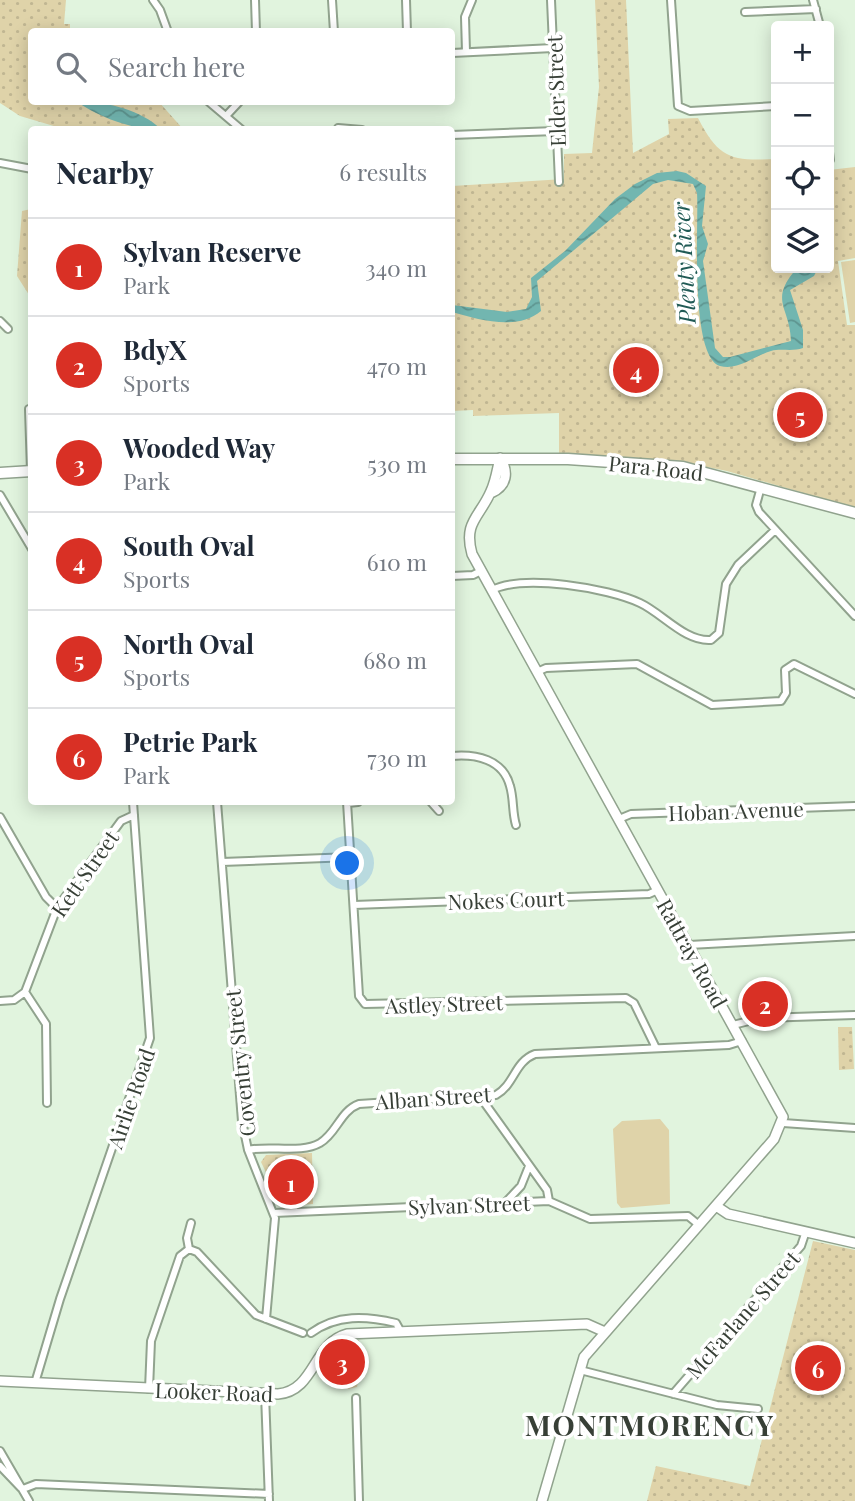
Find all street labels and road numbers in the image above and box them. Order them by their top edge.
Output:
street label: Elder Street [539,34,571,147]
street label: Para Road [607,448,705,486]
street label: Hoban Avenue [668,794,804,826]
street label: Kett Street [44,824,124,922]
street label: Nokes Court [447,883,565,915]
street label: Rattray Road [651,893,735,1013]
street label: Astley Street [384,987,504,1019]
street label: Coventry Street [217,988,261,1138]
street label: Airlie Road [99,1044,160,1153]
street label: Alban Street [373,1079,492,1115]
street label: Sylvan Street [407,1188,531,1220]
street label: McFarlane Street [679,1244,806,1384]
street label: Looker Road [154,1375,274,1407]

